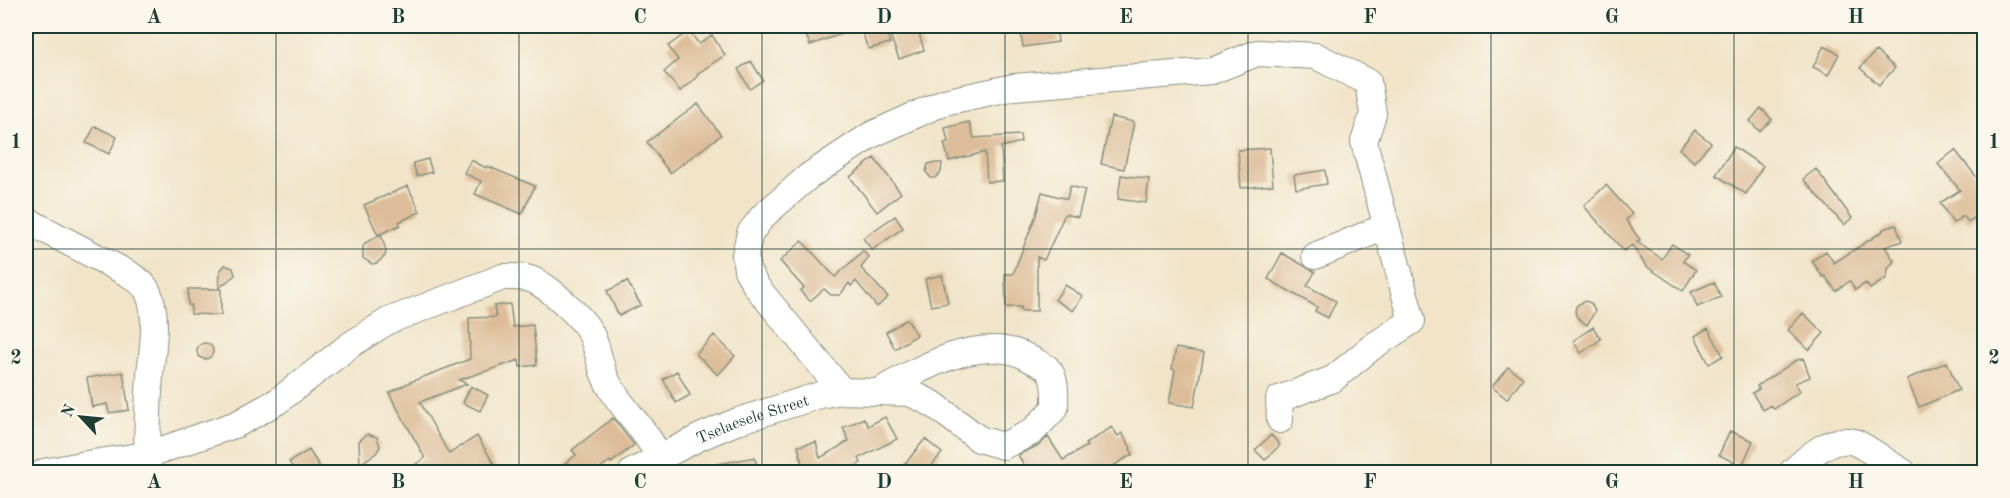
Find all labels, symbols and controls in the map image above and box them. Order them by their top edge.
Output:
text: A [146,8,162,28]
text: B [391,8,405,28]
text: C [633,8,647,28]
text: D [876,8,892,28]
text: E [1119,8,1133,28]
text: F [1363,8,1377,28]
text: G [1605,8,1619,28]
text: H [1848,8,1864,28]
text: 1 [10,133,22,153]
text: 1 [1988,133,2000,153]
text: 2 [10,349,22,369]
text: 2 [1988,349,2000,369]
north arrow [51,387,111,447]
street label: Tselaesele Street [694,393,811,448]
text: N [59,402,80,420]
text: A [146,473,162,493]
text: B [391,473,405,493]
text: C [633,473,647,493]
text: D [876,473,892,493]
text: E [1119,473,1133,493]
text: F [1363,473,1377,493]
text: G [1605,473,1619,493]
text: H [1848,473,1864,493]

